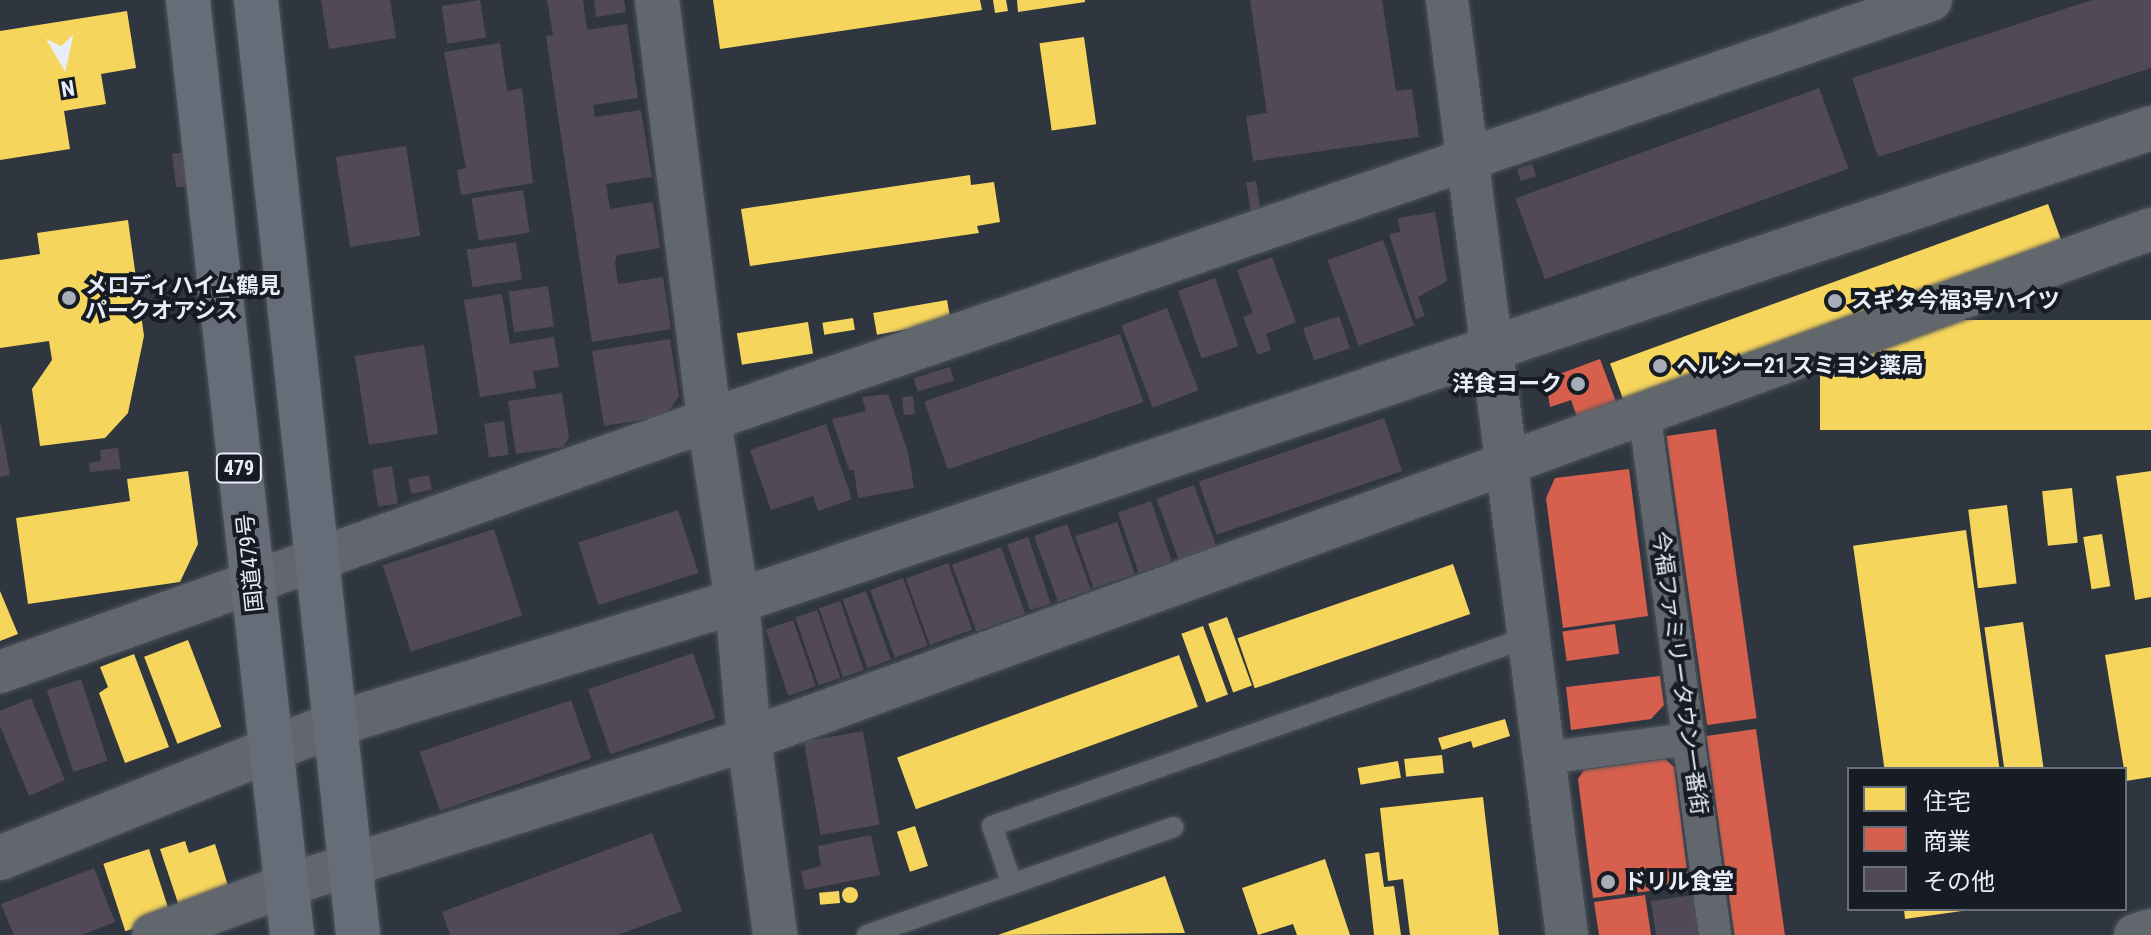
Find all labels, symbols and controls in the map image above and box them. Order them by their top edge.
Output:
north arrow [24,24,104,104]
text: N [59,75,76,102]
place label: メロディハイム鶴見 パークオアシス [85,272,283,324]
place label: スギタ今福3号ハイツ [1851,288,2060,314]
marker: メロディハイム鶴見 パークオアシス [60,289,78,307]
marker: スギタ今福3号ハイツ [1826,292,1844,310]
place label: ヘルシー21 スミヨシ薬局 [1676,353,1923,379]
marker: ヘルシー21 スミヨシ薬局 [1651,357,1669,375]
place label: 洋食ヨーク [1452,371,1562,397]
marker: 洋食ヨーク [1569,375,1587,393]
road number: 479 [215,452,263,484]
street label: 国道479号 [232,513,268,613]
street label: 今福ファミリータウン一番街 [1647,530,1713,816]
legend [1847,767,2127,911]
text: 住宅 [1923,788,1971,816]
text: 商業 [1923,828,1971,856]
text: その他 [1923,868,1995,896]
place label: ドリル食堂 [1624,869,1734,895]
marker: ドリル食堂 [1599,873,1617,891]

